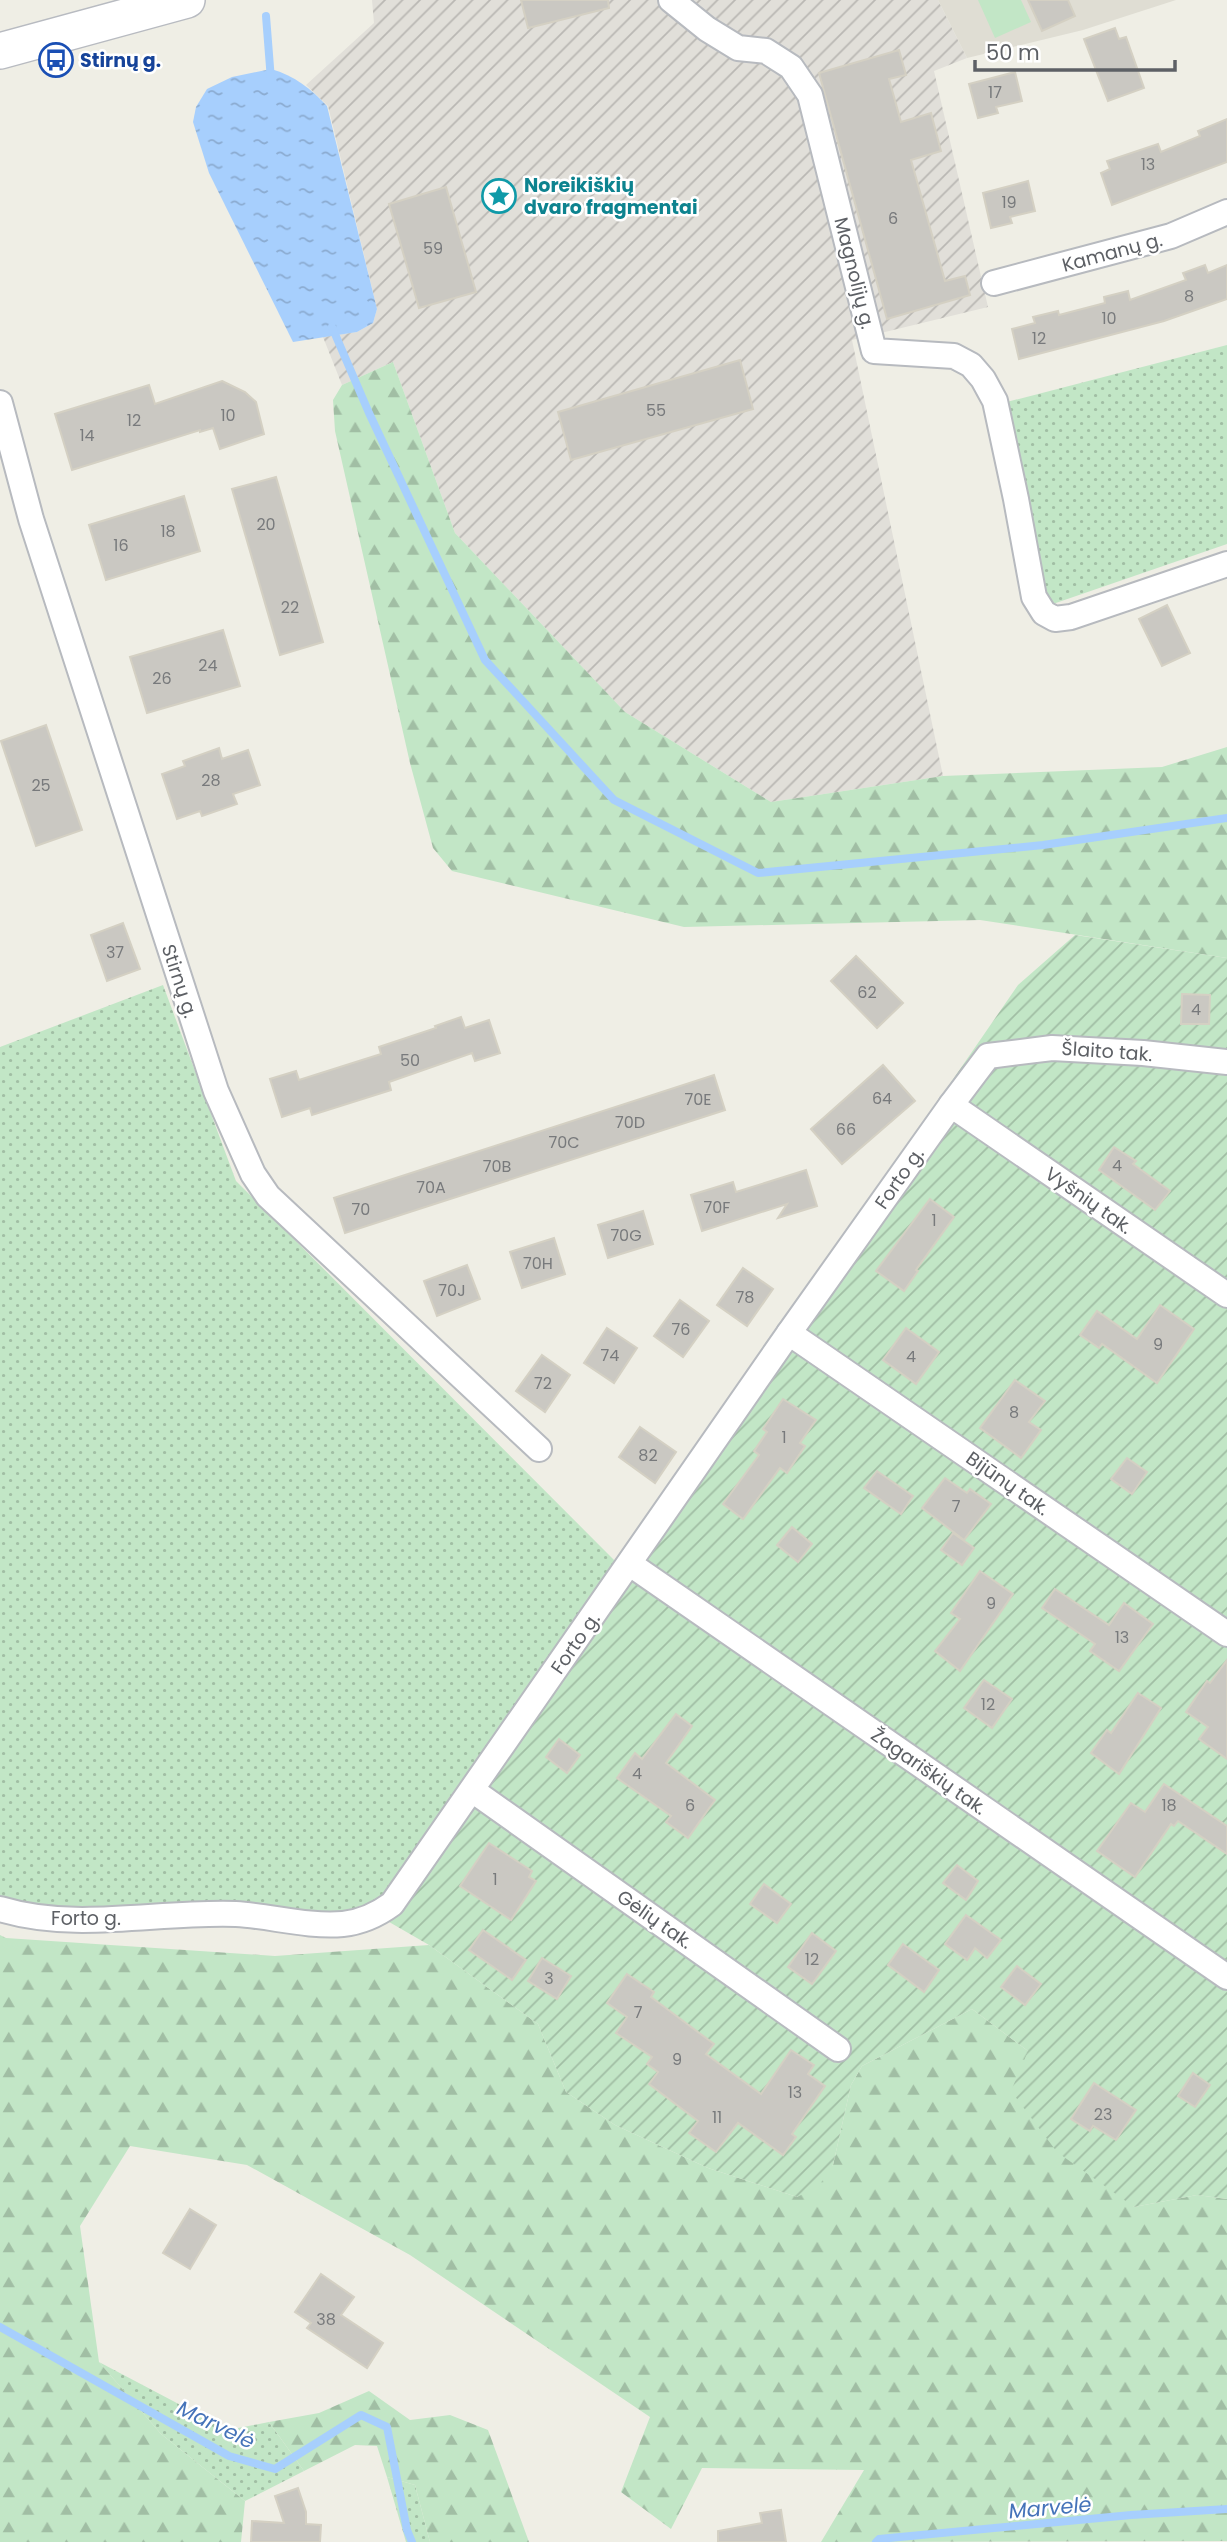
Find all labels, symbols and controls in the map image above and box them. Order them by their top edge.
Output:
scale bar [975,28,1174,72]
text: 50 m [986,38,1040,67]
bus stop icon: Stirnų g. [37,41,75,79]
place label: Stirnų g. [80,47,161,74]
house number: 17 [988,81,1002,104]
house number: 13 [1141,153,1155,176]
place label: Noreikiškių dvaro fragmentai [524,172,698,221]
place icon: Noreikiškių dvaro fragmentai [480,177,518,215]
house number: 19 [1001,191,1017,214]
house number: 6 [888,207,898,230]
street label: Magnolijų g. [828,214,881,332]
street label: Kamanų g. [1059,226,1165,279]
house number: 59 [423,237,443,260]
house number: 8 [1184,285,1194,308]
house number: 10 [1101,307,1117,330]
house number: 12 [1032,327,1046,350]
house number: 55 [646,399,666,422]
house number: 10 [220,404,236,427]
house number: 12 [127,409,141,432]
house number: 14 [79,424,95,447]
house number: 20 [256,513,276,536]
house number: 18 [160,520,176,543]
house number: 16 [113,534,129,557]
house number: 22 [281,596,299,619]
house number: 24 [198,654,218,677]
house number: 26 [152,667,172,690]
house number: 28 [201,769,221,792]
house number: 25 [31,774,51,797]
house number: 37 [106,941,124,964]
street label: Stirnų g. [155,941,204,1022]
house number: 62 [857,981,877,1004]
house number: 4 [1191,998,1201,1021]
street label: Šlaito tak. [1061,1035,1153,1068]
house number: 50 [400,1049,420,1072]
house number: 64 [872,1087,892,1110]
house number: 70E [685,1088,712,1111]
house number: 70D [615,1111,645,1134]
house number: 66 [836,1118,856,1141]
house number: 70C [548,1131,580,1154]
street label: Forto g. [868,1142,930,1215]
house number: 4 [1112,1154,1122,1177]
house number: 70B [483,1155,511,1178]
street label: Vyšnių tak. [1040,1160,1138,1240]
house number: 70A [416,1176,446,1199]
house number: 70F [704,1196,730,1219]
house number: 70 [352,1198,370,1221]
house number: 1 [931,1209,937,1232]
house number: 70G [610,1224,642,1247]
house number: 70H [523,1252,553,1275]
house number: 70J [438,1279,466,1302]
house number: 78 [736,1286,754,1309]
house number: 76 [672,1318,690,1341]
house number: 9 [1153,1333,1163,1356]
house number: 74 [601,1344,619,1367]
house number: 4 [906,1345,916,1368]
house number: 72 [534,1372,552,1395]
house number: 8 [1009,1401,1019,1424]
house number: 1 [781,1426,787,1449]
house number: 82 [638,1444,658,1467]
street label: Bijūnų tak. [961,1445,1055,1522]
house number: 7 [952,1495,961,1518]
house number: 9 [986,1592,996,1615]
street label: Forto g. [544,1607,606,1680]
house number: 13 [1115,1626,1129,1649]
house number: 12 [981,1693,995,1716]
street label: Žagariškių tak. [865,1721,992,1821]
house number: 4 [632,1762,642,1785]
house number: 6 [685,1794,695,1817]
house number: 18 [1161,1794,1177,1817]
house number: 1 [492,1868,498,1891]
street label: Gėlių tak. [611,1883,698,1955]
street label: Forto g. [51,1905,121,1932]
house number: 12 [805,1948,819,1971]
house number: 3 [544,1967,554,1990]
house number: 7 [634,2001,643,2024]
house number: 9 [672,2048,682,2071]
house number: 13 [788,2081,802,2104]
house number: 23 [1094,2103,1112,2126]
house number: 11 [712,2106,722,2129]
house number: 38 [316,2308,336,2331]
water label: Marvelė [173,2393,260,2456]
water label: Marvelė [1007,2489,1093,2526]

